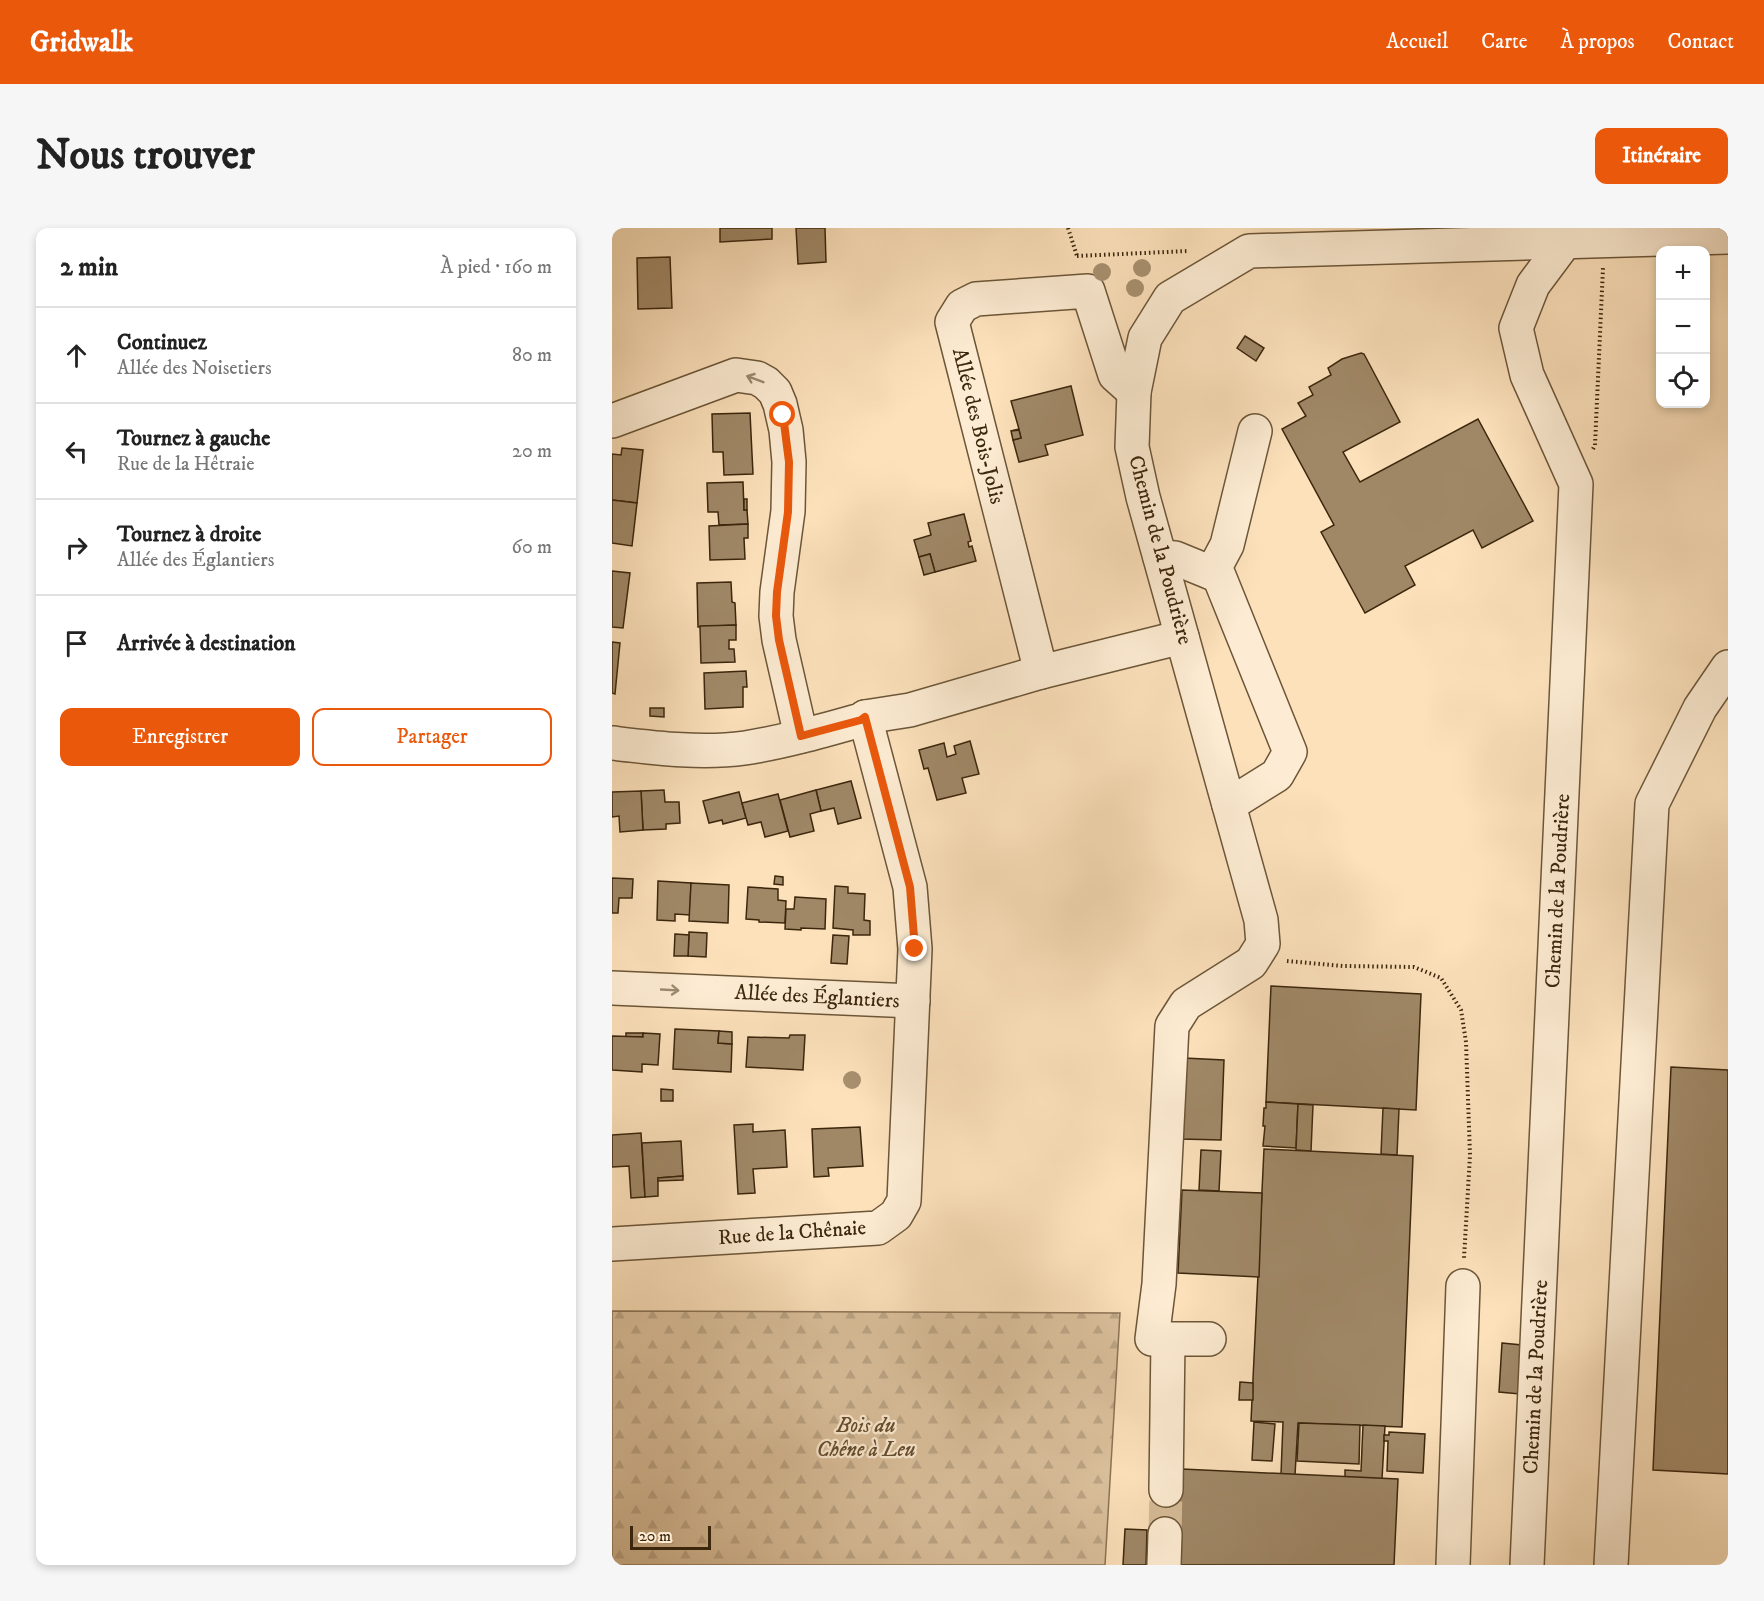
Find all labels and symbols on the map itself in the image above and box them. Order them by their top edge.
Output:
street label: Allée des Bois-Jolis [946,345,1010,507]
one-way arrow [747,373,765,384]
route start [769,401,795,427]
street label: Chemin de la Poudrière [1122,453,1198,648]
street label: Chemin de la Poudrière [1540,793,1576,989]
route end [901,935,927,961]
street label: Allée des Églantiers [734,979,900,1014]
one-way arrow [660,985,680,996]
street label: Rue de la Chênaie [717,1215,867,1251]
street label: Chemin de la Poudrière [1518,1279,1554,1475]
park label: Bois du Chêne à Leu [816,1413,916,1463]
scale bar [630,1523,711,1550]

